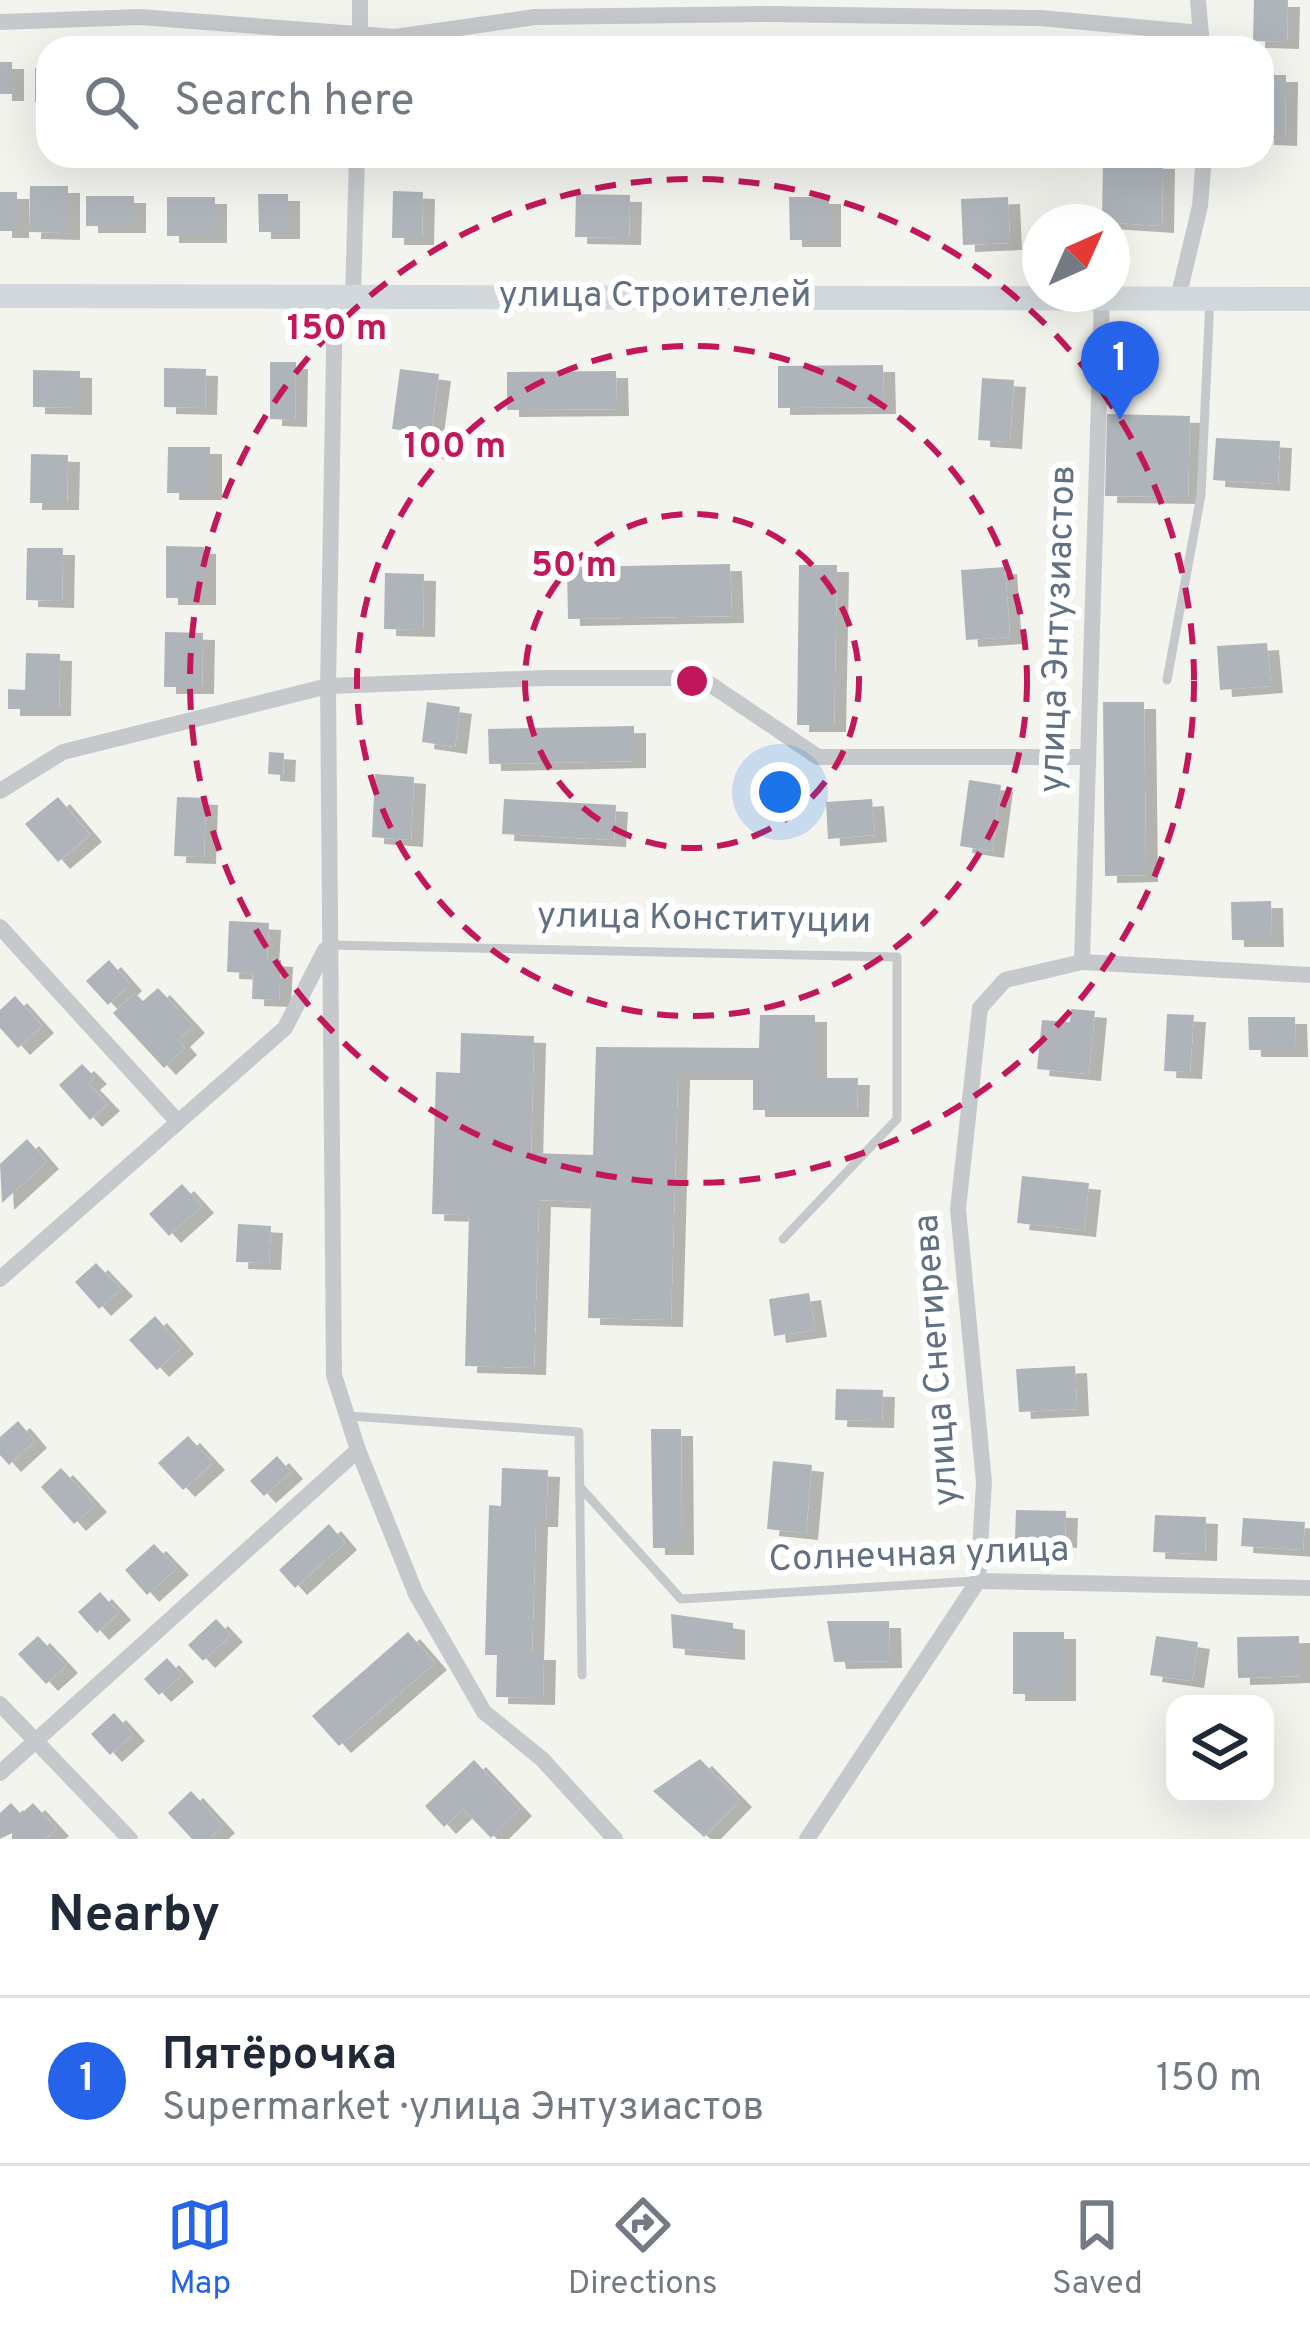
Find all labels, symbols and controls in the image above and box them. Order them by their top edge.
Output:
search box [36,36,1274,168]
icon: search [78,69,144,135]
text: Search here [174,74,414,131]
north arrow [1022,204,1130,312]
street label: улица Строителей [499,274,811,320]
text: 150 m [287,307,387,353]
pin: 1 [1081,321,1159,420]
text: 100 m [404,425,506,471]
street label: улица Энтузиастов [1030,464,1088,794]
text: 50 m [531,544,617,590]
centre of rings [671,660,713,702]
your location [750,762,810,822]
street label: улица Конституции [536,894,872,946]
street label: улица Снегирева [905,1213,971,1507]
street label: Солнечная улица [768,1528,1070,1584]
map controls [1166,1695,1274,1803]
button: layers [1166,1695,1274,1803]
text: Nearby [48,1885,220,1950]
text: Пятёрочка [162,2028,397,2085]
text: 1 [79,2056,95,2105]
text: 150 m [1156,2056,1262,2105]
text: Supermarket · улица Энтузиастов [162,2085,764,2134]
tab: Map [167,2192,233,2306]
tab: Directions [568,2192,718,2306]
tab: Saved [1052,2192,1143,2306]

